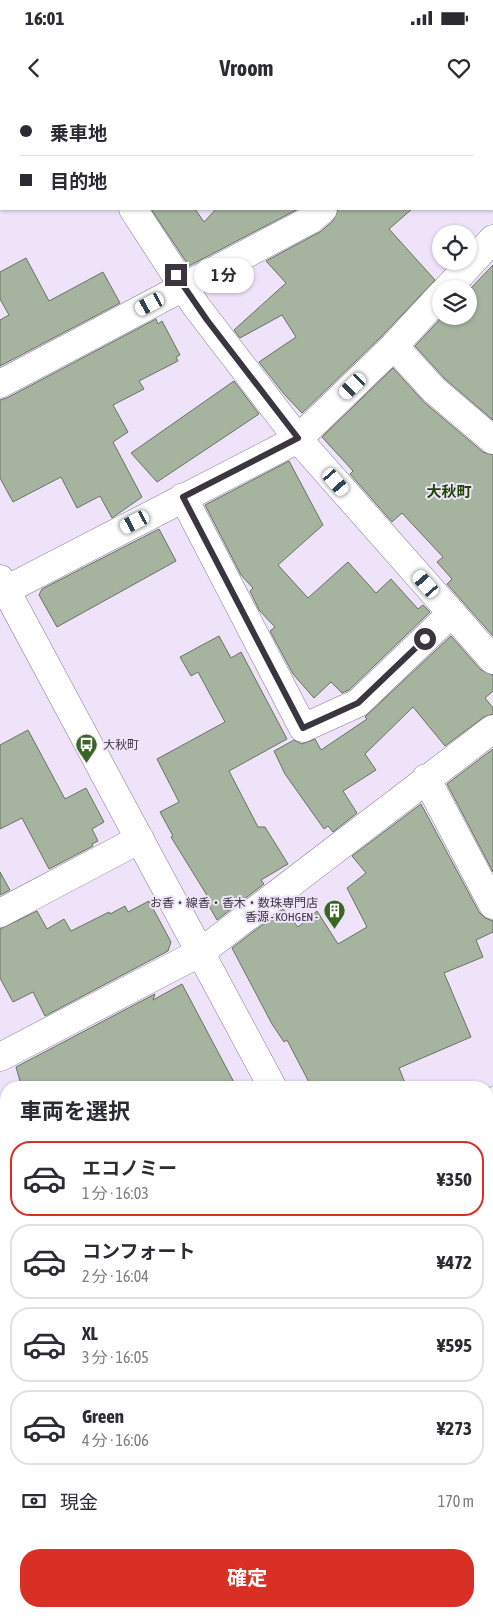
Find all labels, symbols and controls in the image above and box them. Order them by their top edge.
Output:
text: 16:01 [25,7,64,29]
icon: back [20,54,48,82]
icon: heart [445,54,473,82]
text: Vroom [220,55,273,81]
text: 乗車地 [50,122,107,144]
text: 目的地 [50,170,107,192]
map controls [432,225,477,325]
button: locate [432,225,477,270]
callout: 1 分 [194,258,254,292]
route end [165,264,187,286]
text: 1 分 [211,266,237,284]
button: layers [432,280,477,325]
car [133,290,166,318]
car [336,370,369,402]
car [320,466,351,498]
district label: 大秋町 [426,483,472,500]
car [118,509,151,535]
car [410,568,441,600]
route start [414,628,436,650]
bus stop icon: 大秋町 [75,733,99,764]
place label: 大秋町 [103,738,139,752]
place label: お香・線香・香木・数珠専門店 香源 - KOHGEN - [150,896,318,924]
building icon: お香・線香・香木・数珠専門店 香源 - KOHGEN - [322,898,346,929]
text: 車両を選択 [20,1098,130,1124]
icon: car [22,1156,67,1201]
text: エコノミー [82,1157,177,1179]
text: ¥350 [437,1168,472,1190]
text: 1 分 · 16:03 [82,1184,149,1202]
icon: car [22,1239,67,1284]
text: コンフォート [82,1240,195,1262]
text: ¥472 [437,1251,472,1273]
text: 2 分 · 16:04 [82,1267,149,1285]
icon: car [22,1322,67,1367]
text: XL [82,1322,98,1344]
text: ¥595 [437,1334,472,1356]
text: 3 分 · 16:05 [82,1348,149,1366]
icon: car [22,1405,67,1450]
text: Green [82,1405,124,1427]
text: ¥273 [437,1417,472,1439]
text: 4 分 · 16:06 [82,1431,149,1449]
icon: cash [20,1487,48,1515]
text: 現金 [60,1491,98,1513]
text: 170 m [438,1492,474,1510]
button: 確定 [20,1549,474,1607]

